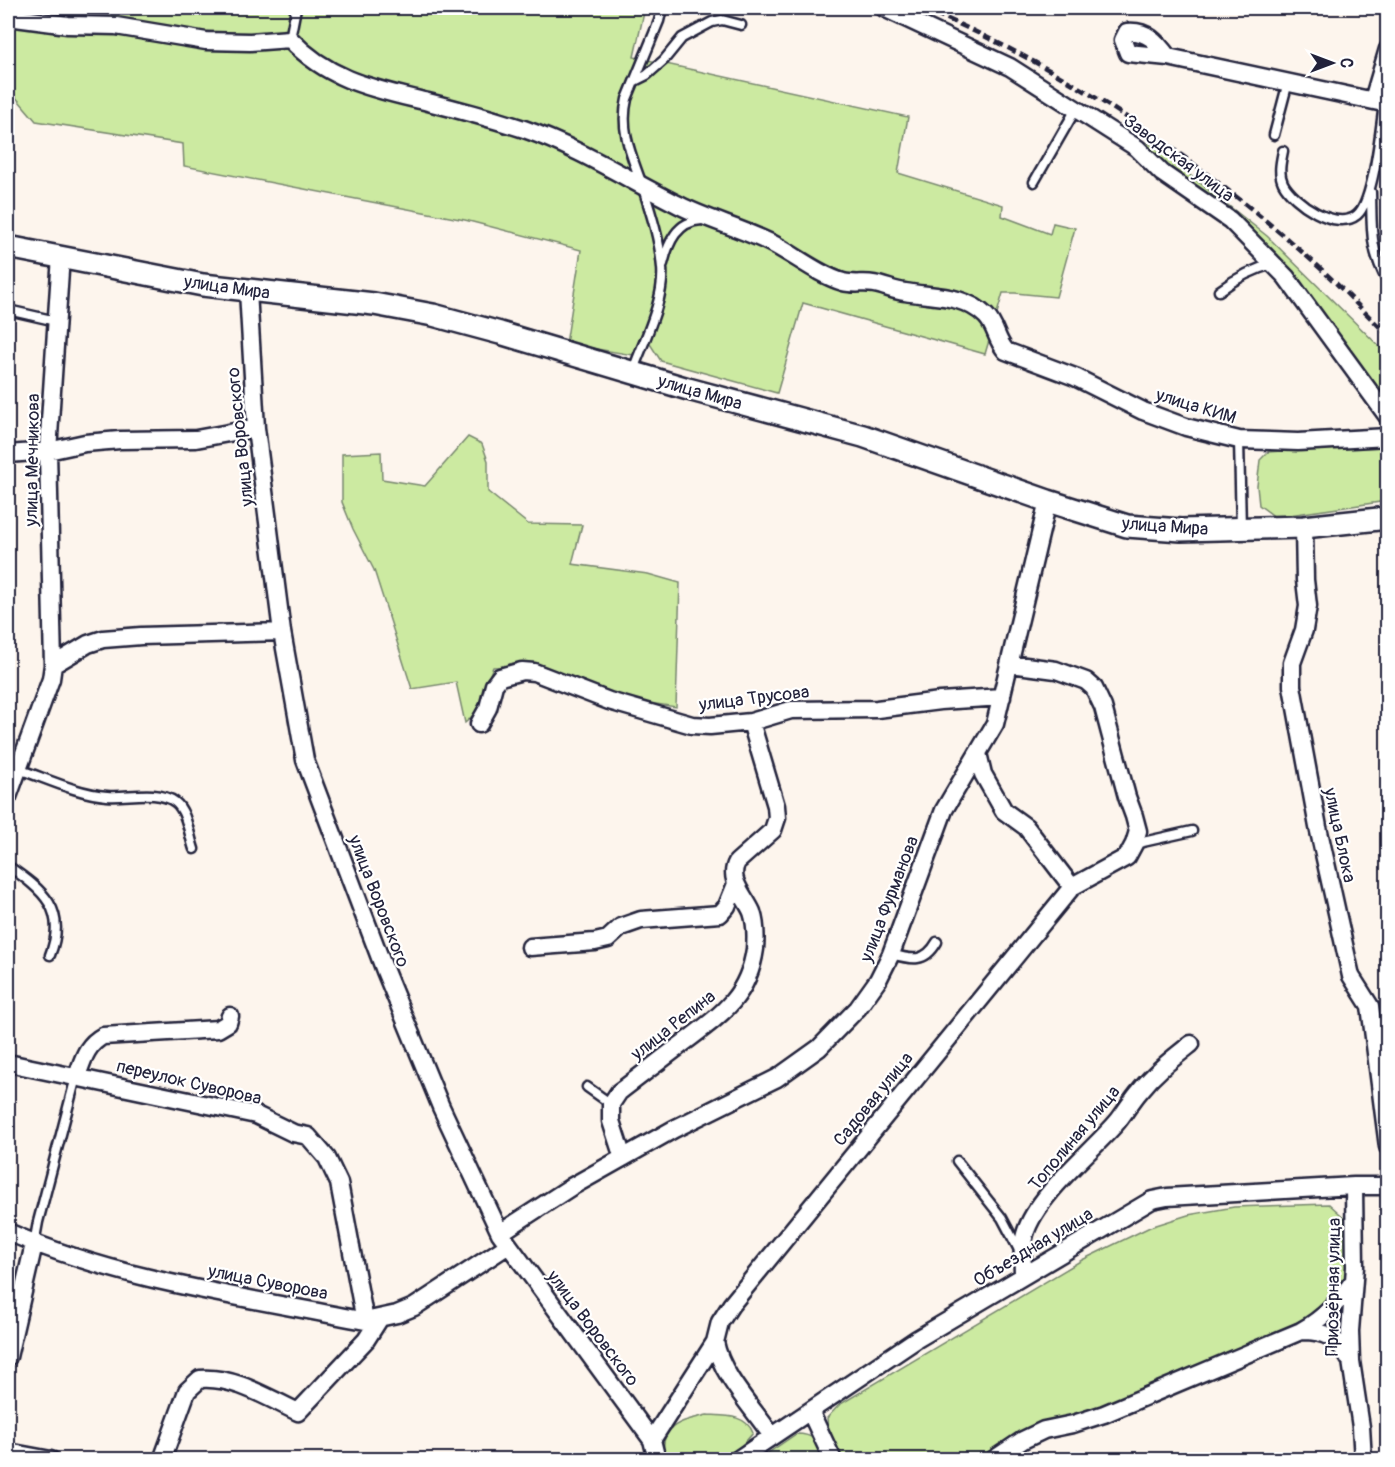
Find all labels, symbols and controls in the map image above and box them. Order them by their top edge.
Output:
north arrow [1302,33,1362,93]
text: С [1336,58,1356,68]
street label: Заводская улица [1119,109,1239,207]
street label: улица Мира [181,270,271,305]
street label: улица Воровского [222,366,259,509]
street label: улица Мира [654,369,745,415]
street label: улица КИМ [1152,383,1239,430]
street label: улица Мечникова [20,393,45,528]
street label: улица Мира [1120,512,1209,541]
street label: улица Трусова [697,680,811,717]
street label: улица Блока [1318,785,1361,885]
street label: улица Воровского [342,831,414,971]
street label: улица Фурманова [855,833,924,966]
street label: улица Репина [626,985,720,1066]
street label: Садовая улица [828,1048,918,1151]
street label: переулок Суворова [114,1055,264,1110]
street label: Тополиная улица [1024,1081,1125,1196]
street label: Объездная улица [969,1203,1097,1292]
street label: Приозёрная улица [1321,1218,1346,1356]
street label: улица Суворова [205,1259,330,1305]
street label: улица Воровского [541,1265,644,1391]

